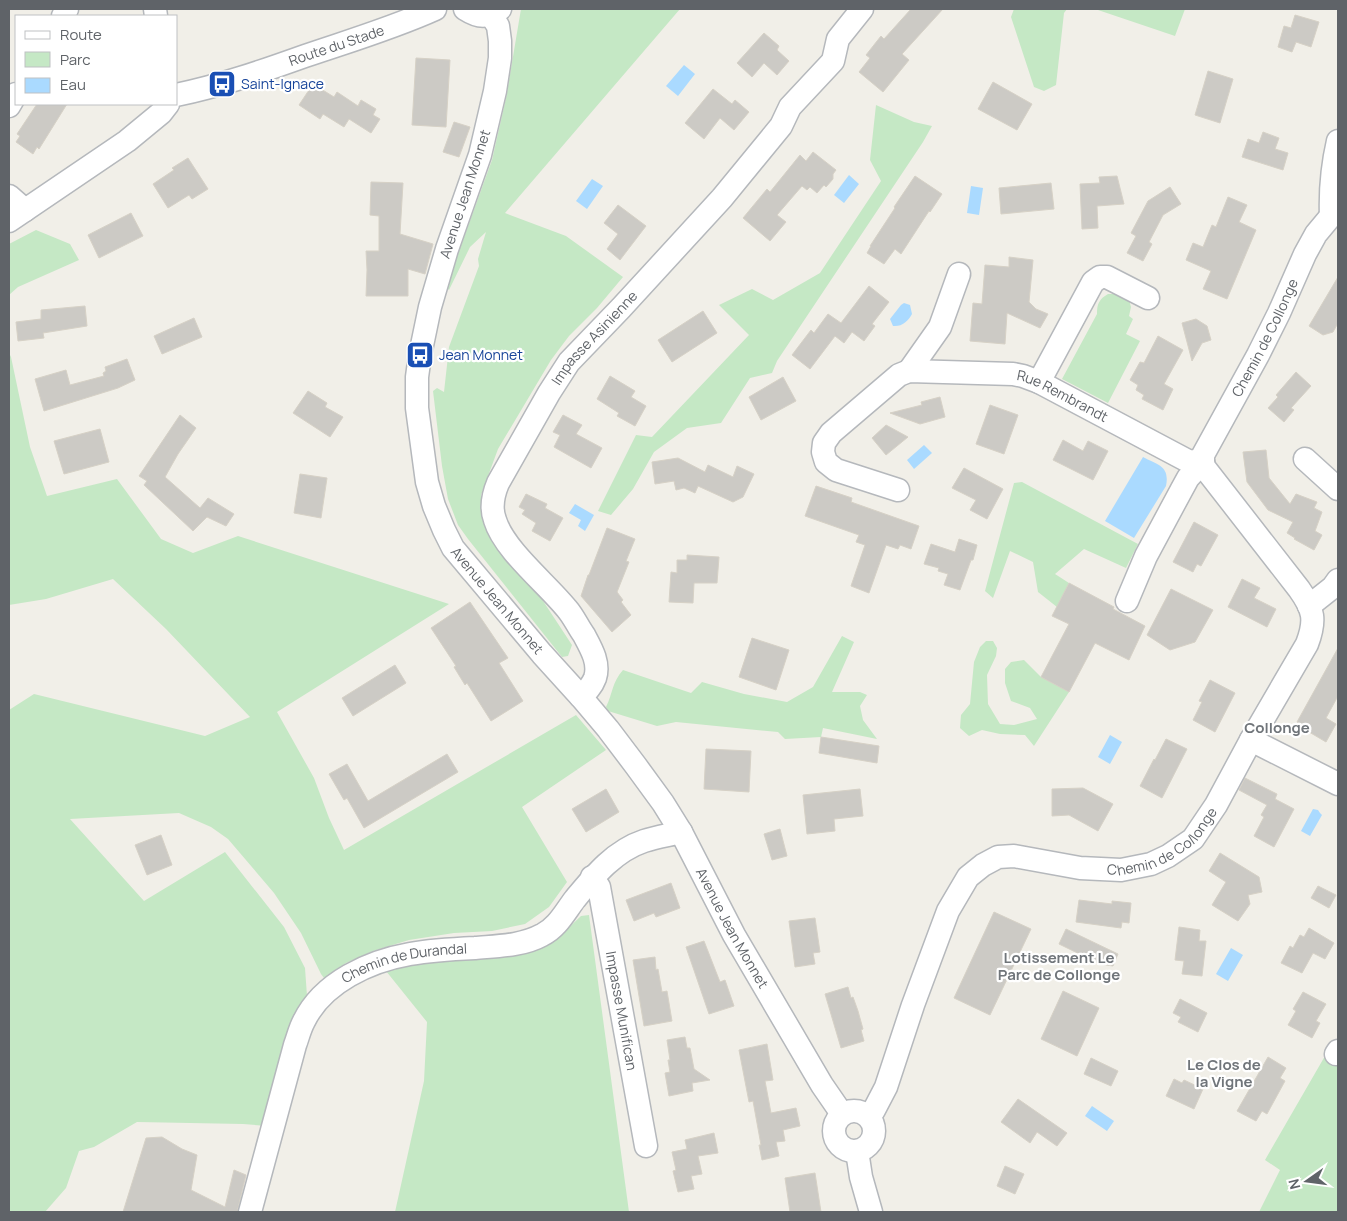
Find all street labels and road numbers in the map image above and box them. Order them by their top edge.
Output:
street label: Route du Stade [286,20,387,70]
street label: Avenue Jean Monnet [435,127,494,261]
street label: Chemin de Collonge [1227,276,1302,400]
street label: Impasse Asinienne [547,286,641,388]
street label: Rue Rembrandt [1015,365,1112,426]
street label: Avenue Jean Monnet [447,543,548,658]
street label: Chemin de Collonge [1107,803,1221,880]
street label: Avenue Jean Monnet [692,864,773,992]
street label: Chemin de Durandal [338,938,468,987]
street label: Impasse Munifican [602,949,642,1072]

